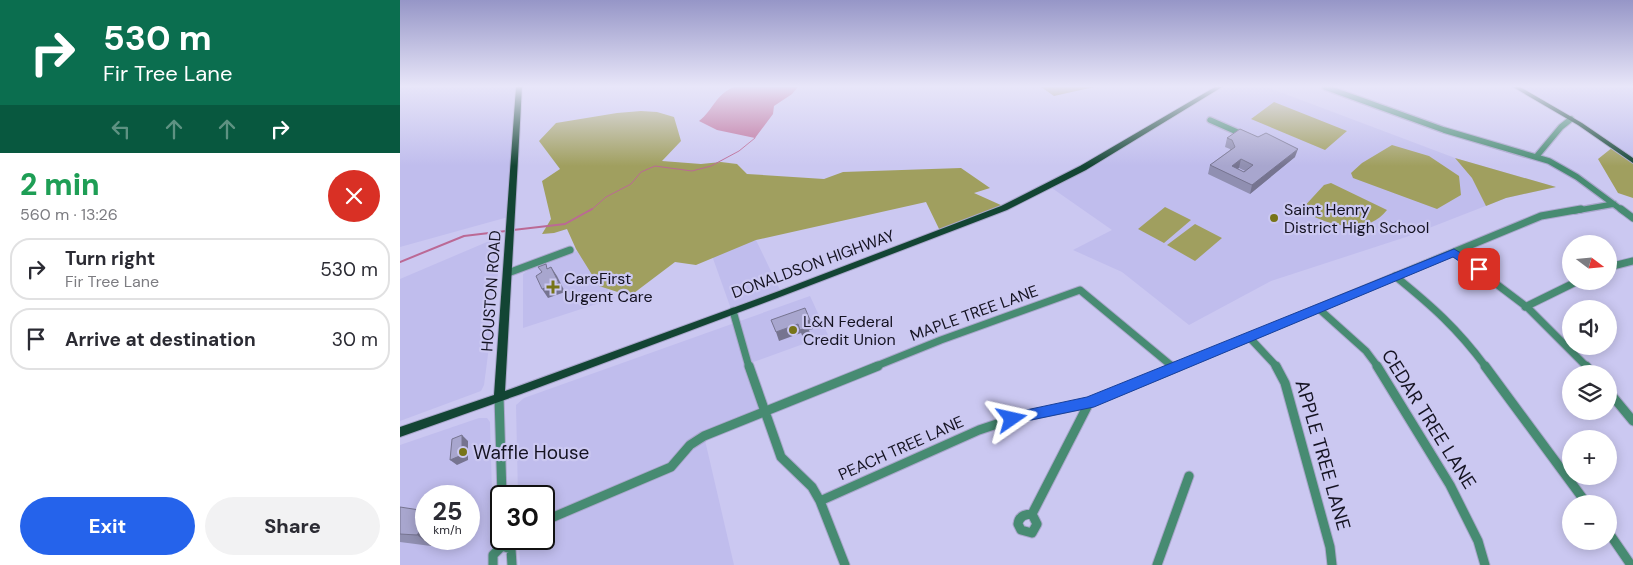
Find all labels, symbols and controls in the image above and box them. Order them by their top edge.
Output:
text: 530 m [103,15,212,61]
icon: right [20,20,85,85]
text: Fir Tree Lane [103,59,232,88]
icon: left [107,115,135,143]
icon: ahead [160,115,188,143]
icon: ahead [213,115,241,143]
icon: right [266,115,294,143]
text: 2 min [20,165,100,204]
button: close [328,170,380,222]
place label: Saint Henry District High School [1284,199,1429,238]
text: 560 m · 13:26 [20,204,118,225]
marker: Saint Henry District High School [1268,212,1280,224]
street label: DONALDSON HIGHWAY [728,225,898,303]
street label: HOUSTON ROAD [476,230,506,352]
north arrow [1562,235,1618,290]
map controls [1562,235,1617,550]
text: Turn right [65,246,155,271]
pin [1458,248,1500,290]
icon: right [22,255,50,283]
icon: arrive [1465,255,1493,283]
text: 530 m [320,257,378,282]
place label: CareFirst Urgent Care [564,268,653,307]
text: Fir Tree Lane [65,271,159,292]
marker: CareFirst Urgent Care [546,280,560,294]
street label: MAPLE TREE LANE [907,280,1041,346]
button: sound [1562,300,1617,355]
place label: L&N Federal Credit Union [803,311,896,350]
marker: L&N Federal Credit Union [787,324,799,336]
icon: arrive [22,325,50,353]
text: Arrive at destination [65,327,256,352]
text: 30 m [332,327,378,352]
street label: CEDAR TREE LANE [1376,344,1482,494]
button: layers [1562,365,1617,420]
street label: APPLE TREE LANE [1290,377,1356,533]
position arrow [985,392,1037,444]
street label: PEACH TREE LANE [835,411,967,485]
button: + [1562,430,1617,485]
place label: Waffle House [473,440,589,465]
marker: Waffle House [457,446,469,458]
speed limit sign: 30 [490,485,555,550]
text: 25 [433,495,462,528]
button: − [1562,495,1617,550]
button: Exit [20,497,195,555]
button: Share [205,497,380,555]
text: km/h [433,522,462,538]

